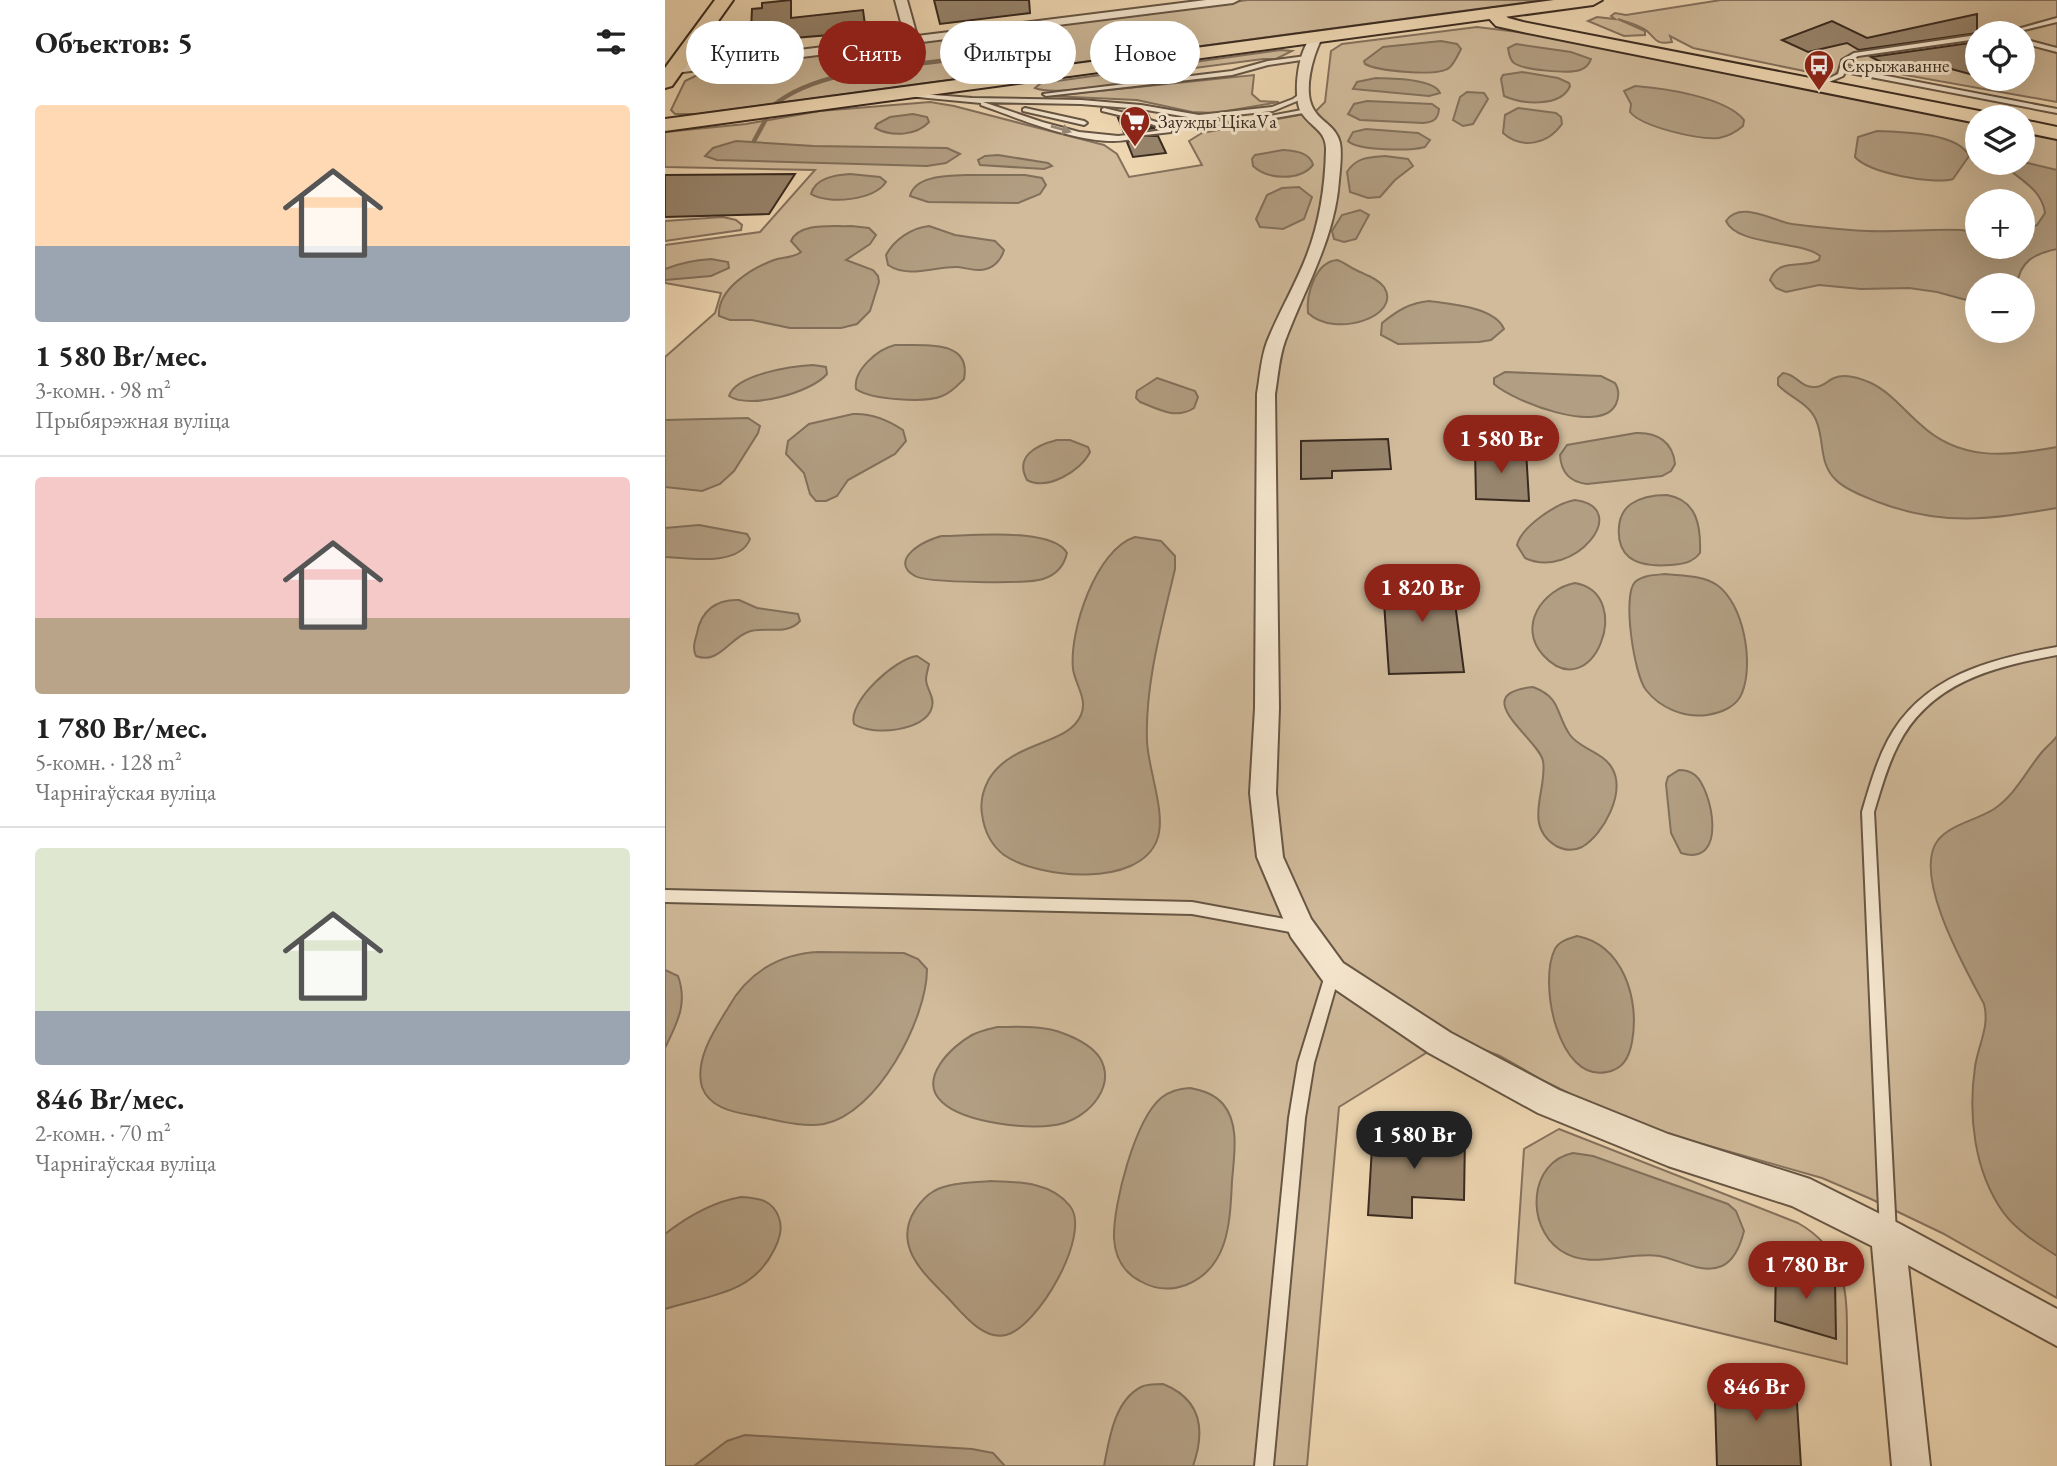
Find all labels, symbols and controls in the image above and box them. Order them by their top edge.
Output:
chip: Купить [686,21,804,84]
chip: Снять [818,21,926,84]
chip: Фильтры [940,21,1076,84]
chip: Новое [1090,21,1200,84]
map controls [1965,21,2035,343]
button: locate [1965,21,2035,91]
text: Объектов: 5 [35,23,193,62]
icon: filters [592,23,630,61]
bus stop icon: Скрыжаванне [1802,48,1836,92]
place label: Скрыжаванне [1842,53,1950,78]
supermarket icon: Заужды ЦікаVа [1118,104,1152,148]
button: layers [1965,105,2035,175]
place label: Заужды ЦікаVа [1158,109,1277,134]
one-way arrow [1051,124,1072,134]
icon: home [270,150,396,276]
button: + [1965,189,2035,259]
button: − [1965,273,2035,343]
text: 1 580 Br/мес. [35,336,207,375]
text: 3-комн. · 98 m² [35,375,171,405]
text: Прыбярэжная вуліца [35,405,230,435]
pin: 1 580 Br [1429,416,1573,475]
text: 1 580 Br [1459,423,1543,453]
icon: home [270,522,396,648]
pin: 1 820 Br [1350,564,1494,624]
text: 1 820 Br [1380,572,1464,602]
text: 1 780 Br/мес. [35,708,207,747]
text: 5-комн. · 128 m² [35,747,182,777]
text: Чарнігаўская вуліца [35,777,216,807]
icon: home [270,893,396,1019]
text: 846 Br/мес. [35,1079,184,1118]
pin: 1 580 Br [1342,1112,1486,1171]
text: 2-комн. · 70 m² [35,1118,171,1148]
text: 1 580 Br [1372,1119,1456,1149]
text: Чарнігаўская вуліца [35,1148,216,1178]
pin: 1 780 Br [1734,1242,1878,1301]
text: 1 780 Br [1764,1249,1848,1279]
pin: 846 Br [1699,1364,1813,1423]
text: 846 Br [1723,1371,1789,1401]

